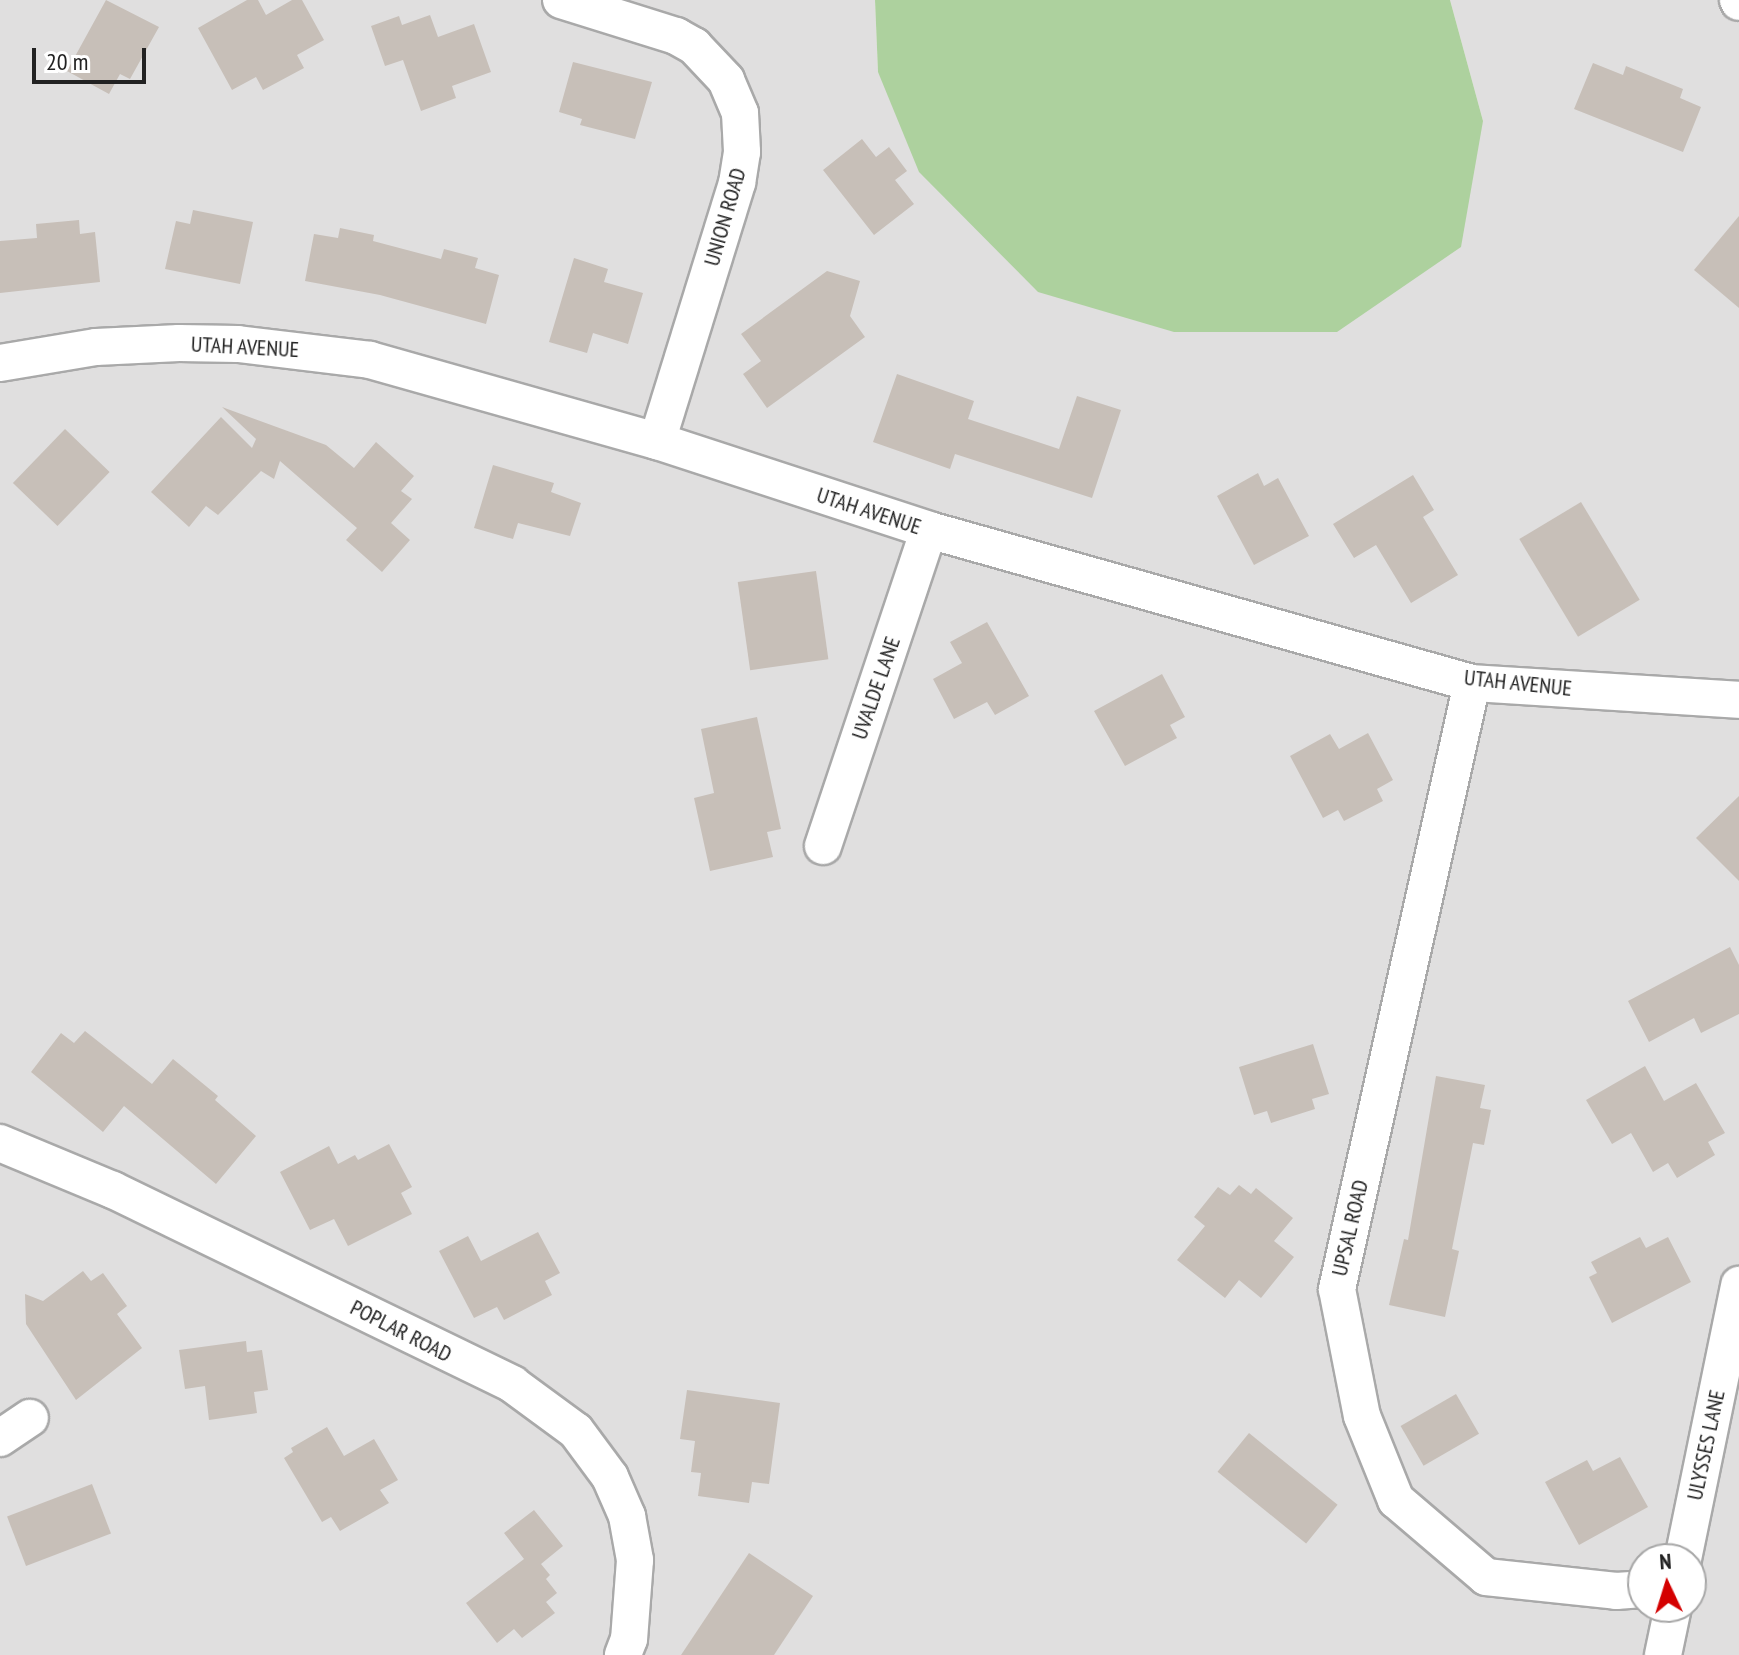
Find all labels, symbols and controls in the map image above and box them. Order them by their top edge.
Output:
scale bar [36,32,150,82]
text: 20 m [46,46,88,77]
street label: UNION ROAD [698,165,752,269]
street label: UTAH AVENUE [190,331,300,363]
street label: UTAH AVENUE [813,482,925,540]
street label: UVALDE LANE [846,633,906,743]
street label: UTAH AVENUE [1462,664,1574,702]
street label: UPSAL ROAD [1326,1177,1374,1279]
street label: POPLAR ROAD [346,1294,456,1368]
street label: ULYSSES LANE [1681,1387,1731,1503]
north arrow [1627,1543,1707,1623]
text: N [1659,1547,1672,1575]

